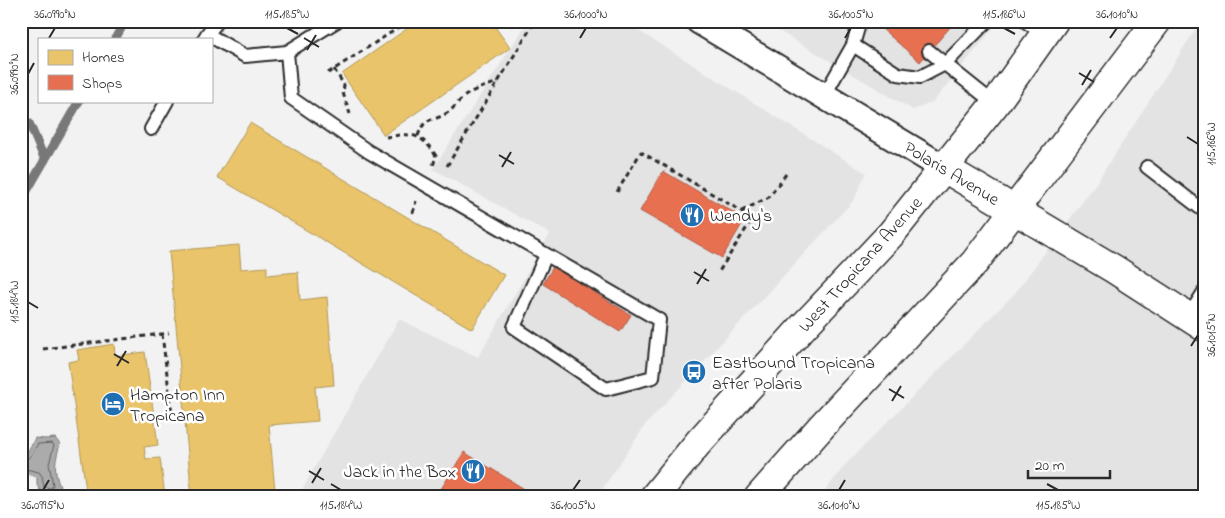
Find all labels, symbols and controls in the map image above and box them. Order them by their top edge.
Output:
text: 36.0990°N [34,6,76,24]
text: 115.185°W [265,6,309,24]
text: 36.1000°N [564,6,608,24]
text: 36.1005°N [828,6,874,24]
text: 115.186°W [982,6,1026,24]
text: 36.1010°N [1096,6,1138,24]
legend [38,38,212,102]
text: Homes [82,47,125,69]
text: 36.0990°N [6,53,24,95]
text: Shops [82,73,122,95]
text: 115.186°W [1203,122,1221,166]
street label: Polaris Avenue [898,136,1004,214]
street label: West Tropicana Avenue [793,191,930,339]
restaurant icon: Wendy's [679,202,705,228]
place label: Wendy's [710,204,772,230]
text: 115.184°W [6,281,24,323]
text: 36.1015°N [1203,313,1221,357]
place label: Eastbound Tropicana after Polaris [712,351,875,398]
bus stop icon: Eastbound Tropicana after Polaris [681,359,707,385]
place label: Hampton Inn Tropicana [130,383,225,430]
hotel icon: Hampton Inn Tropicana [100,391,126,417]
scale bar [1028,448,1110,480]
text: 20 m [1035,455,1065,477]
restaurant icon: Jack in the Box [460,458,486,484]
place label: Jack in the Box [344,460,456,486]
text: 36.0995°N [21,497,65,515]
text: 115.184°W [320,497,362,515]
text: 36.1005°N [550,497,596,515]
text: 36.1010°N [818,497,860,515]
text: 115.185°W [1036,497,1080,515]

